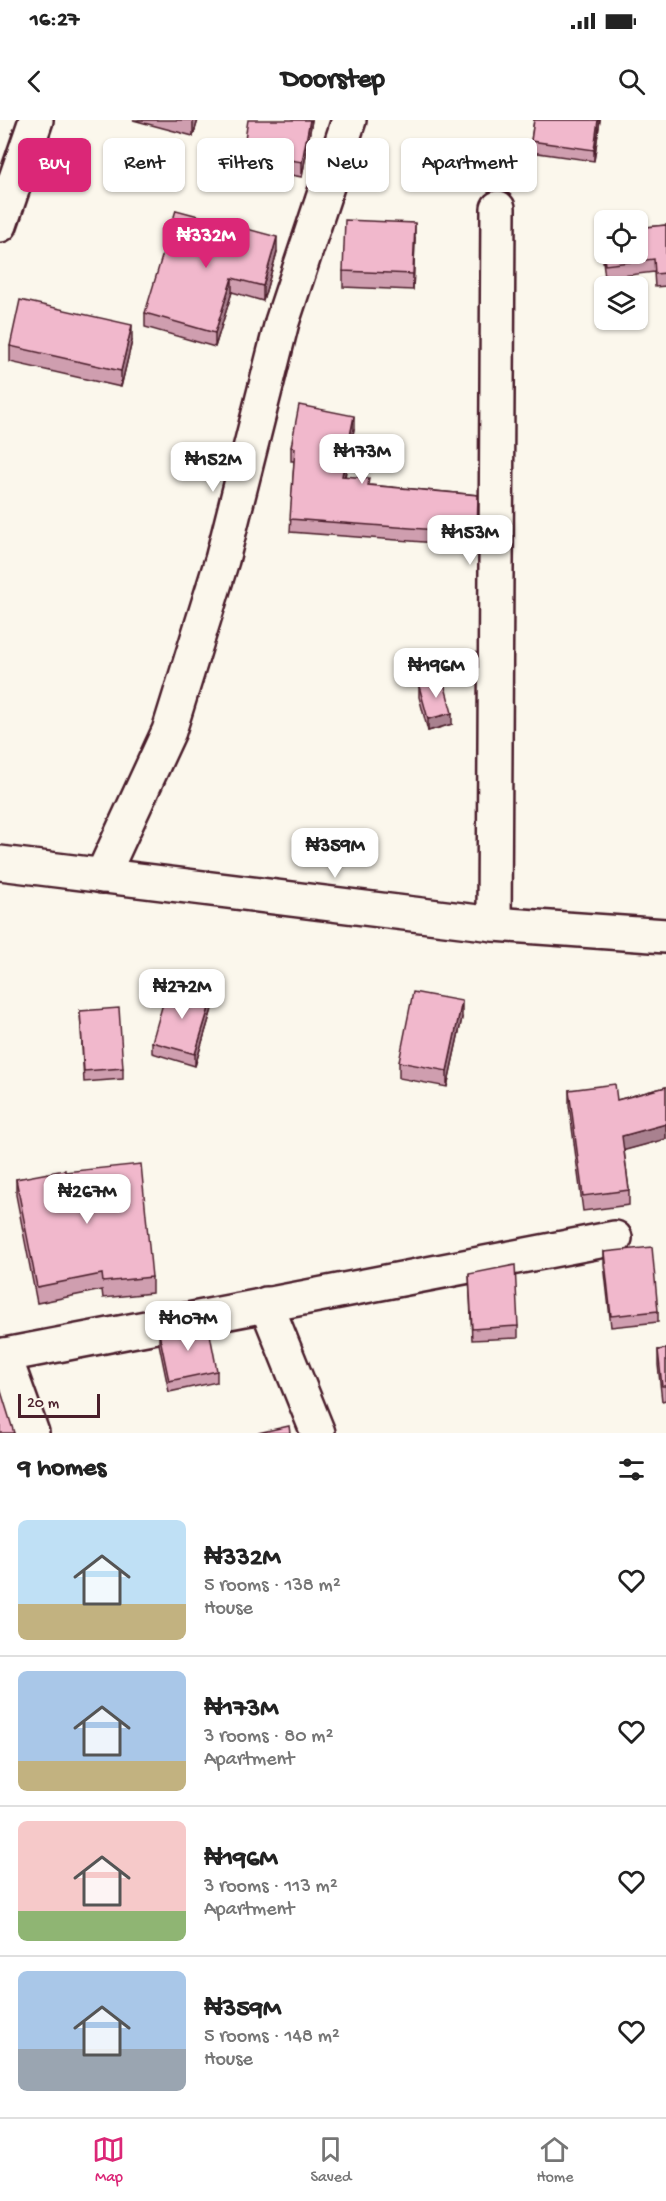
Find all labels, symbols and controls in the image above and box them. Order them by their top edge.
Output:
text: 16:27 [30,8,79,34]
icon: back [18,65,51,98]
text: Doorstep [281,65,385,97]
icon: search [615,65,648,98]
chip: Buy [18,138,91,192]
chip: Rent [103,138,185,192]
chip: Filters [197,138,294,192]
chip: New [306,138,389,192]
chip: Apartment [401,138,537,192]
map controls [594,210,648,330]
button: locate [594,210,648,264]
pin: ₦332M [164,218,248,269]
text: ₦332M [177,226,235,249]
button: layers [594,276,648,330]
pin: ₦173M [320,434,404,485]
pin: ₦152M [171,442,255,493]
text: ₦173M [333,442,391,465]
text: ₦152M [185,450,241,473]
pin: ₦153M [428,515,512,566]
text: ₦153M [441,523,499,546]
pin: ₦196M [394,648,478,699]
text: ₦196M [408,656,464,679]
pin: ₦359M [293,828,377,879]
text: ₦359M [305,836,365,859]
pin: ₦272M [140,969,224,1020]
text: ₦272M [153,977,211,1000]
pin: ₦267M [45,1174,129,1225]
text: ₦267M [58,1182,116,1205]
pin: ₦107M [146,1301,230,1352]
text: ₦107M [159,1309,217,1332]
scale bar [18,1391,100,1418]
text: 20 m [27,1395,59,1414]
icon: filters [615,1453,648,1486]
text: 9 homes [18,1454,106,1485]
icon: home [66,1544,138,1616]
text: ₦332M [204,1544,281,1575]
icon: heart [615,1564,648,1597]
text: 5 rooms · 138 m² [204,1575,341,1598]
text: House [204,1598,253,1621]
icon: home [66,1695,138,1767]
text: ₦173M [204,1695,278,1726]
icon: heart [615,1715,648,1748]
text: 3 rooms · 80 m² [204,1726,333,1749]
text: Apartment [204,1749,294,1772]
icon: home [66,1845,138,1917]
text: ₦196M [204,1845,278,1876]
icon: heart [615,1865,648,1898]
text: 3 rooms · 113 m² [204,1876,338,1899]
text: Apartment [204,1899,294,1922]
icon: home [66,1995,138,2067]
text: ₦359M [204,1995,281,2026]
icon: heart [615,2015,648,2048]
text: 5 rooms · 148 m² [204,2026,340,2049]
text: House [204,2049,253,2072]
tab: Map [92,2133,125,2188]
tab: Saved [310,2133,351,2188]
tab: Home [536,2133,573,2188]

